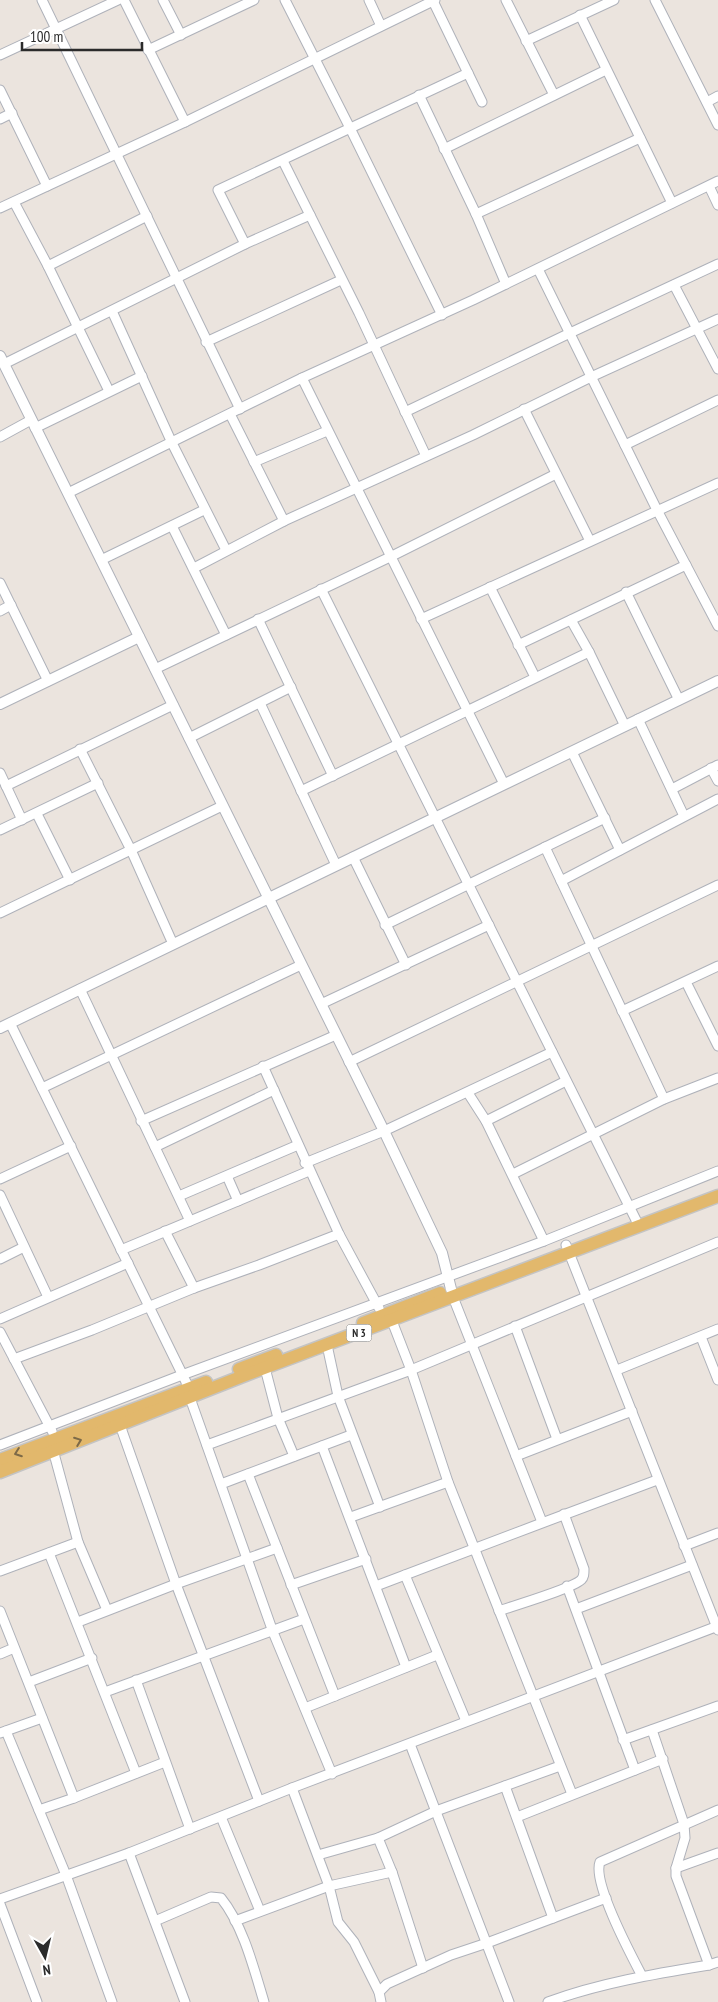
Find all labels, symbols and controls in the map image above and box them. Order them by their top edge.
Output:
scale bar [22,20,142,52]
text: 100 m [30,27,63,46]
road number: N 3 [346,1325,372,1342]
one-way arrow [73,1437,81,1447]
one-way arrow [14,1447,23,1457]
north arrow [20,1932,70,1982]
text: N [42,1960,52,1979]

